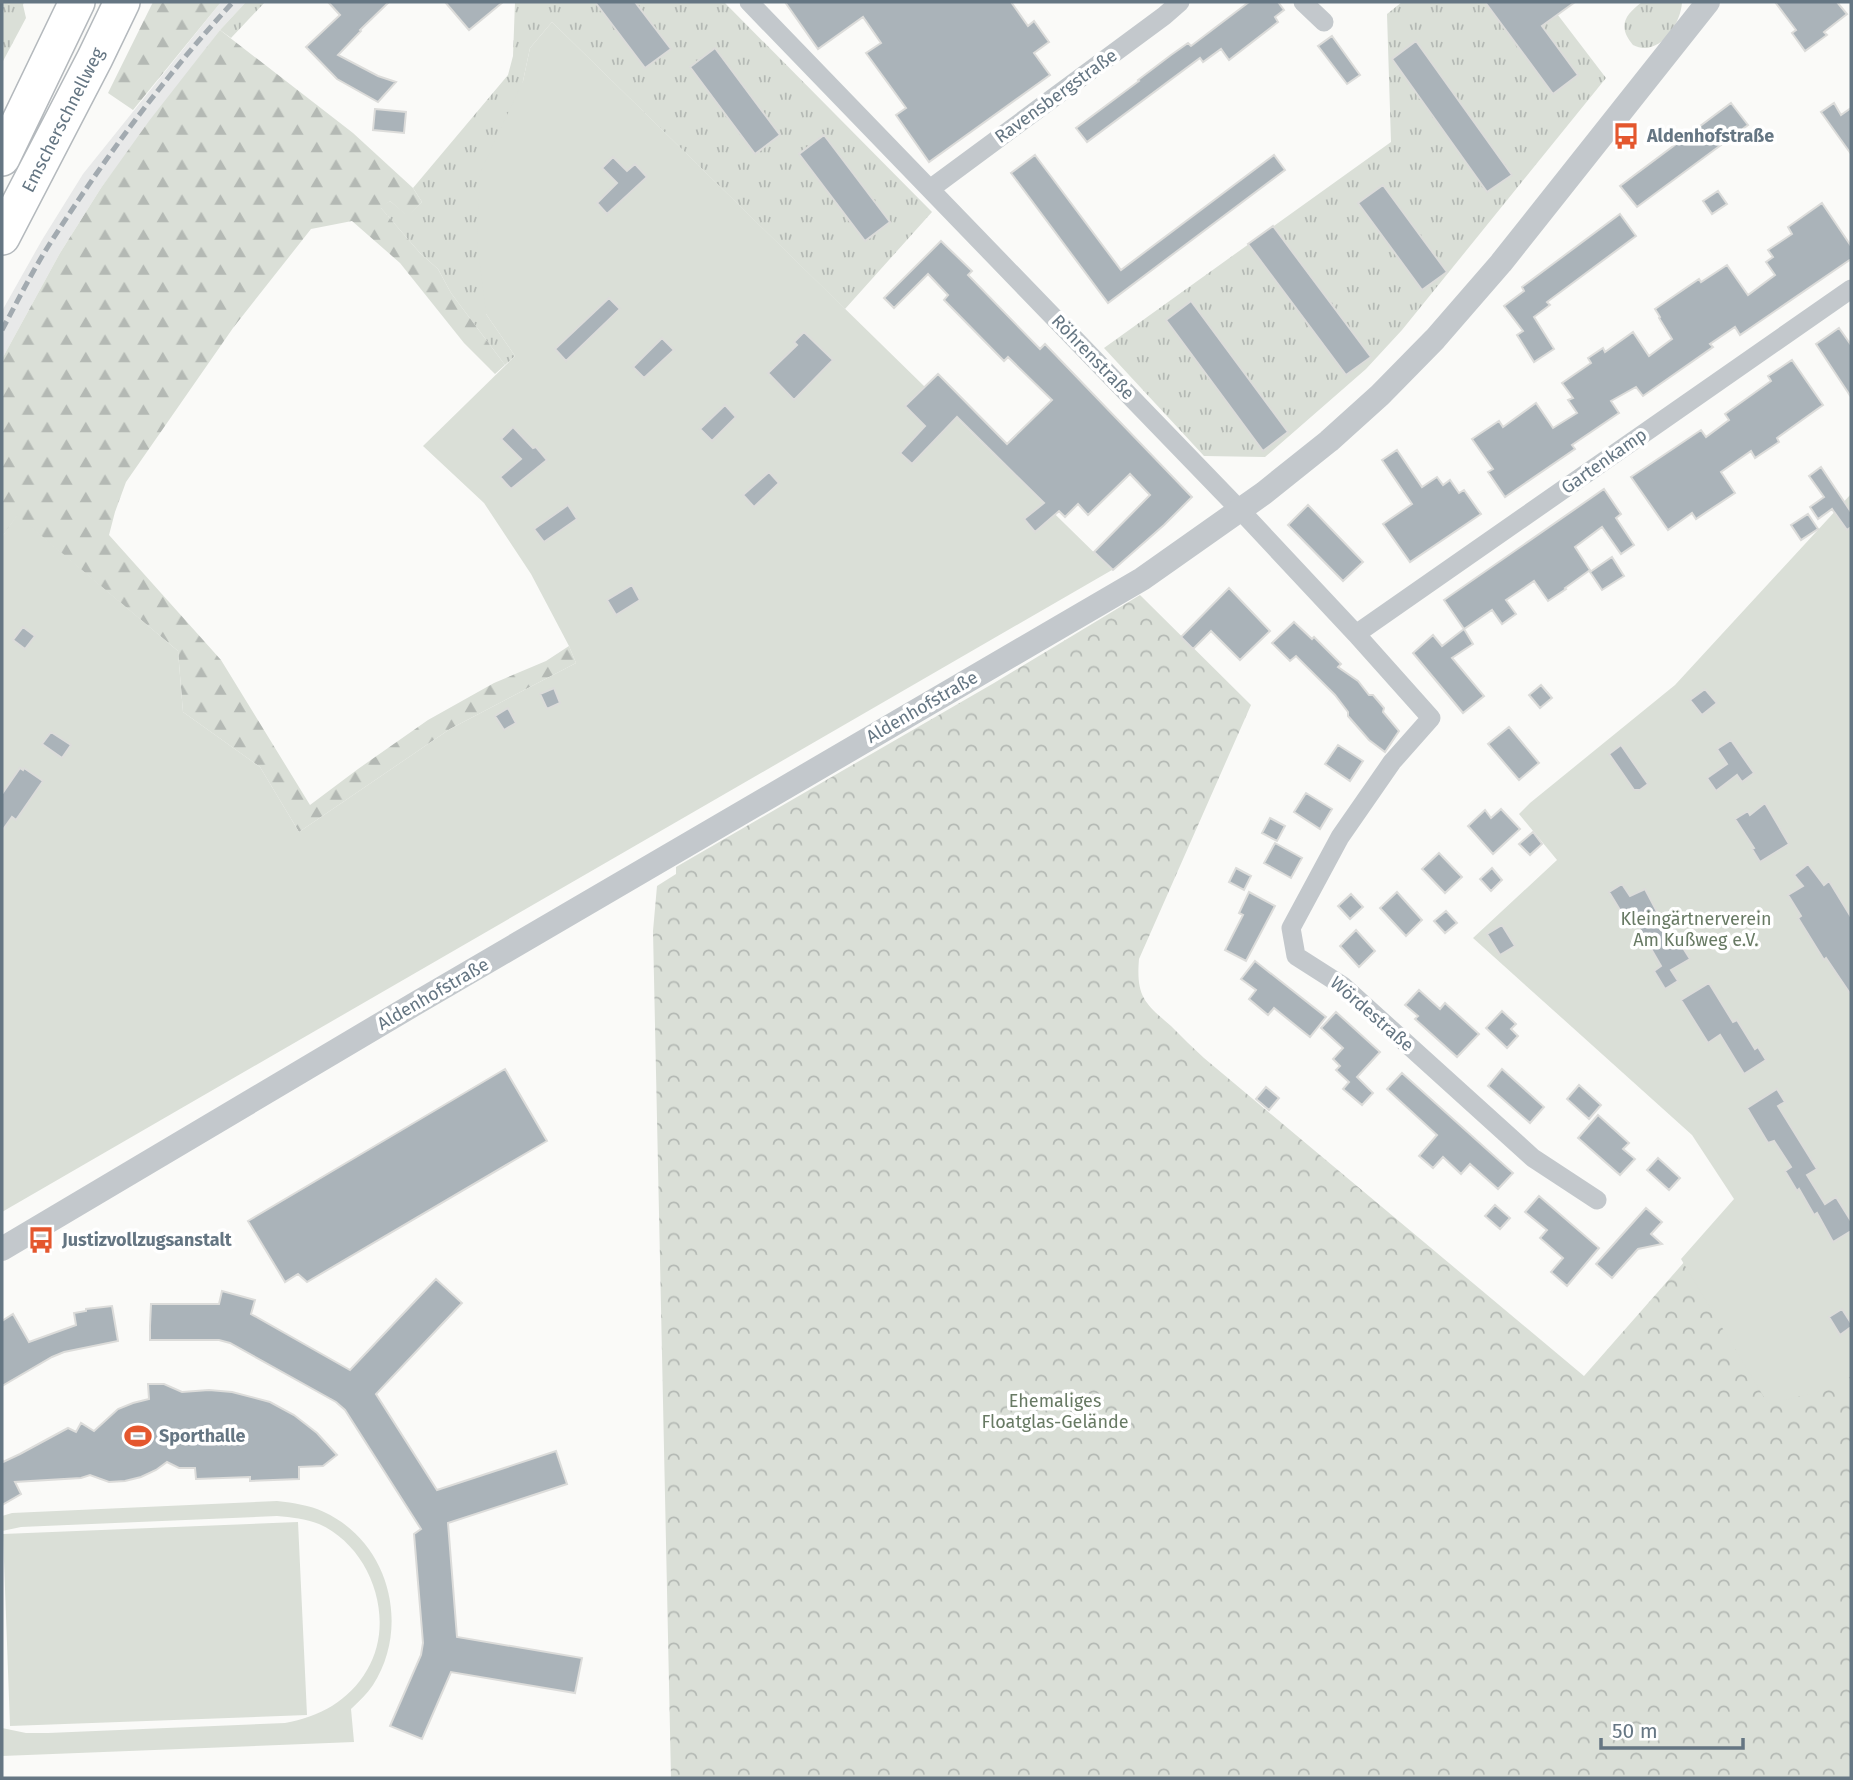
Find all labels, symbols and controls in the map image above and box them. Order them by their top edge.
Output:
street label: Emscherschnellweg [17,43,109,196]
street label: Ravensbergstraße [991,44,1121,148]
bus stop icon: Aldenhofstraße [1611,121,1641,151]
place label: Aldenhofstraße [1646,125,1774,147]
street label: Röhrenstraße [1047,310,1139,404]
street label: Gartenkamp [1557,423,1651,499]
street label: Aldenhofstraße [862,666,982,748]
park label: Kleingärtnerverein Am Kußweg e.V. [1620,908,1772,951]
street label: Aldenhofstraße [373,953,493,1035]
street label: Wördestraße [1326,972,1418,1056]
bus stop icon: Justizvollzugsanstalt [26,1225,56,1255]
place label: Justizvollzugsanstalt [61,1229,233,1251]
park label: Ehemaliges Floatglas-Gelände [981,1390,1129,1433]
sports icon: Sporthalle [123,1421,153,1451]
place label: Sporthalle [159,1425,245,1447]
scale bar [1601,1706,1743,1750]
text: 50 m [1612,1718,1658,1744]

